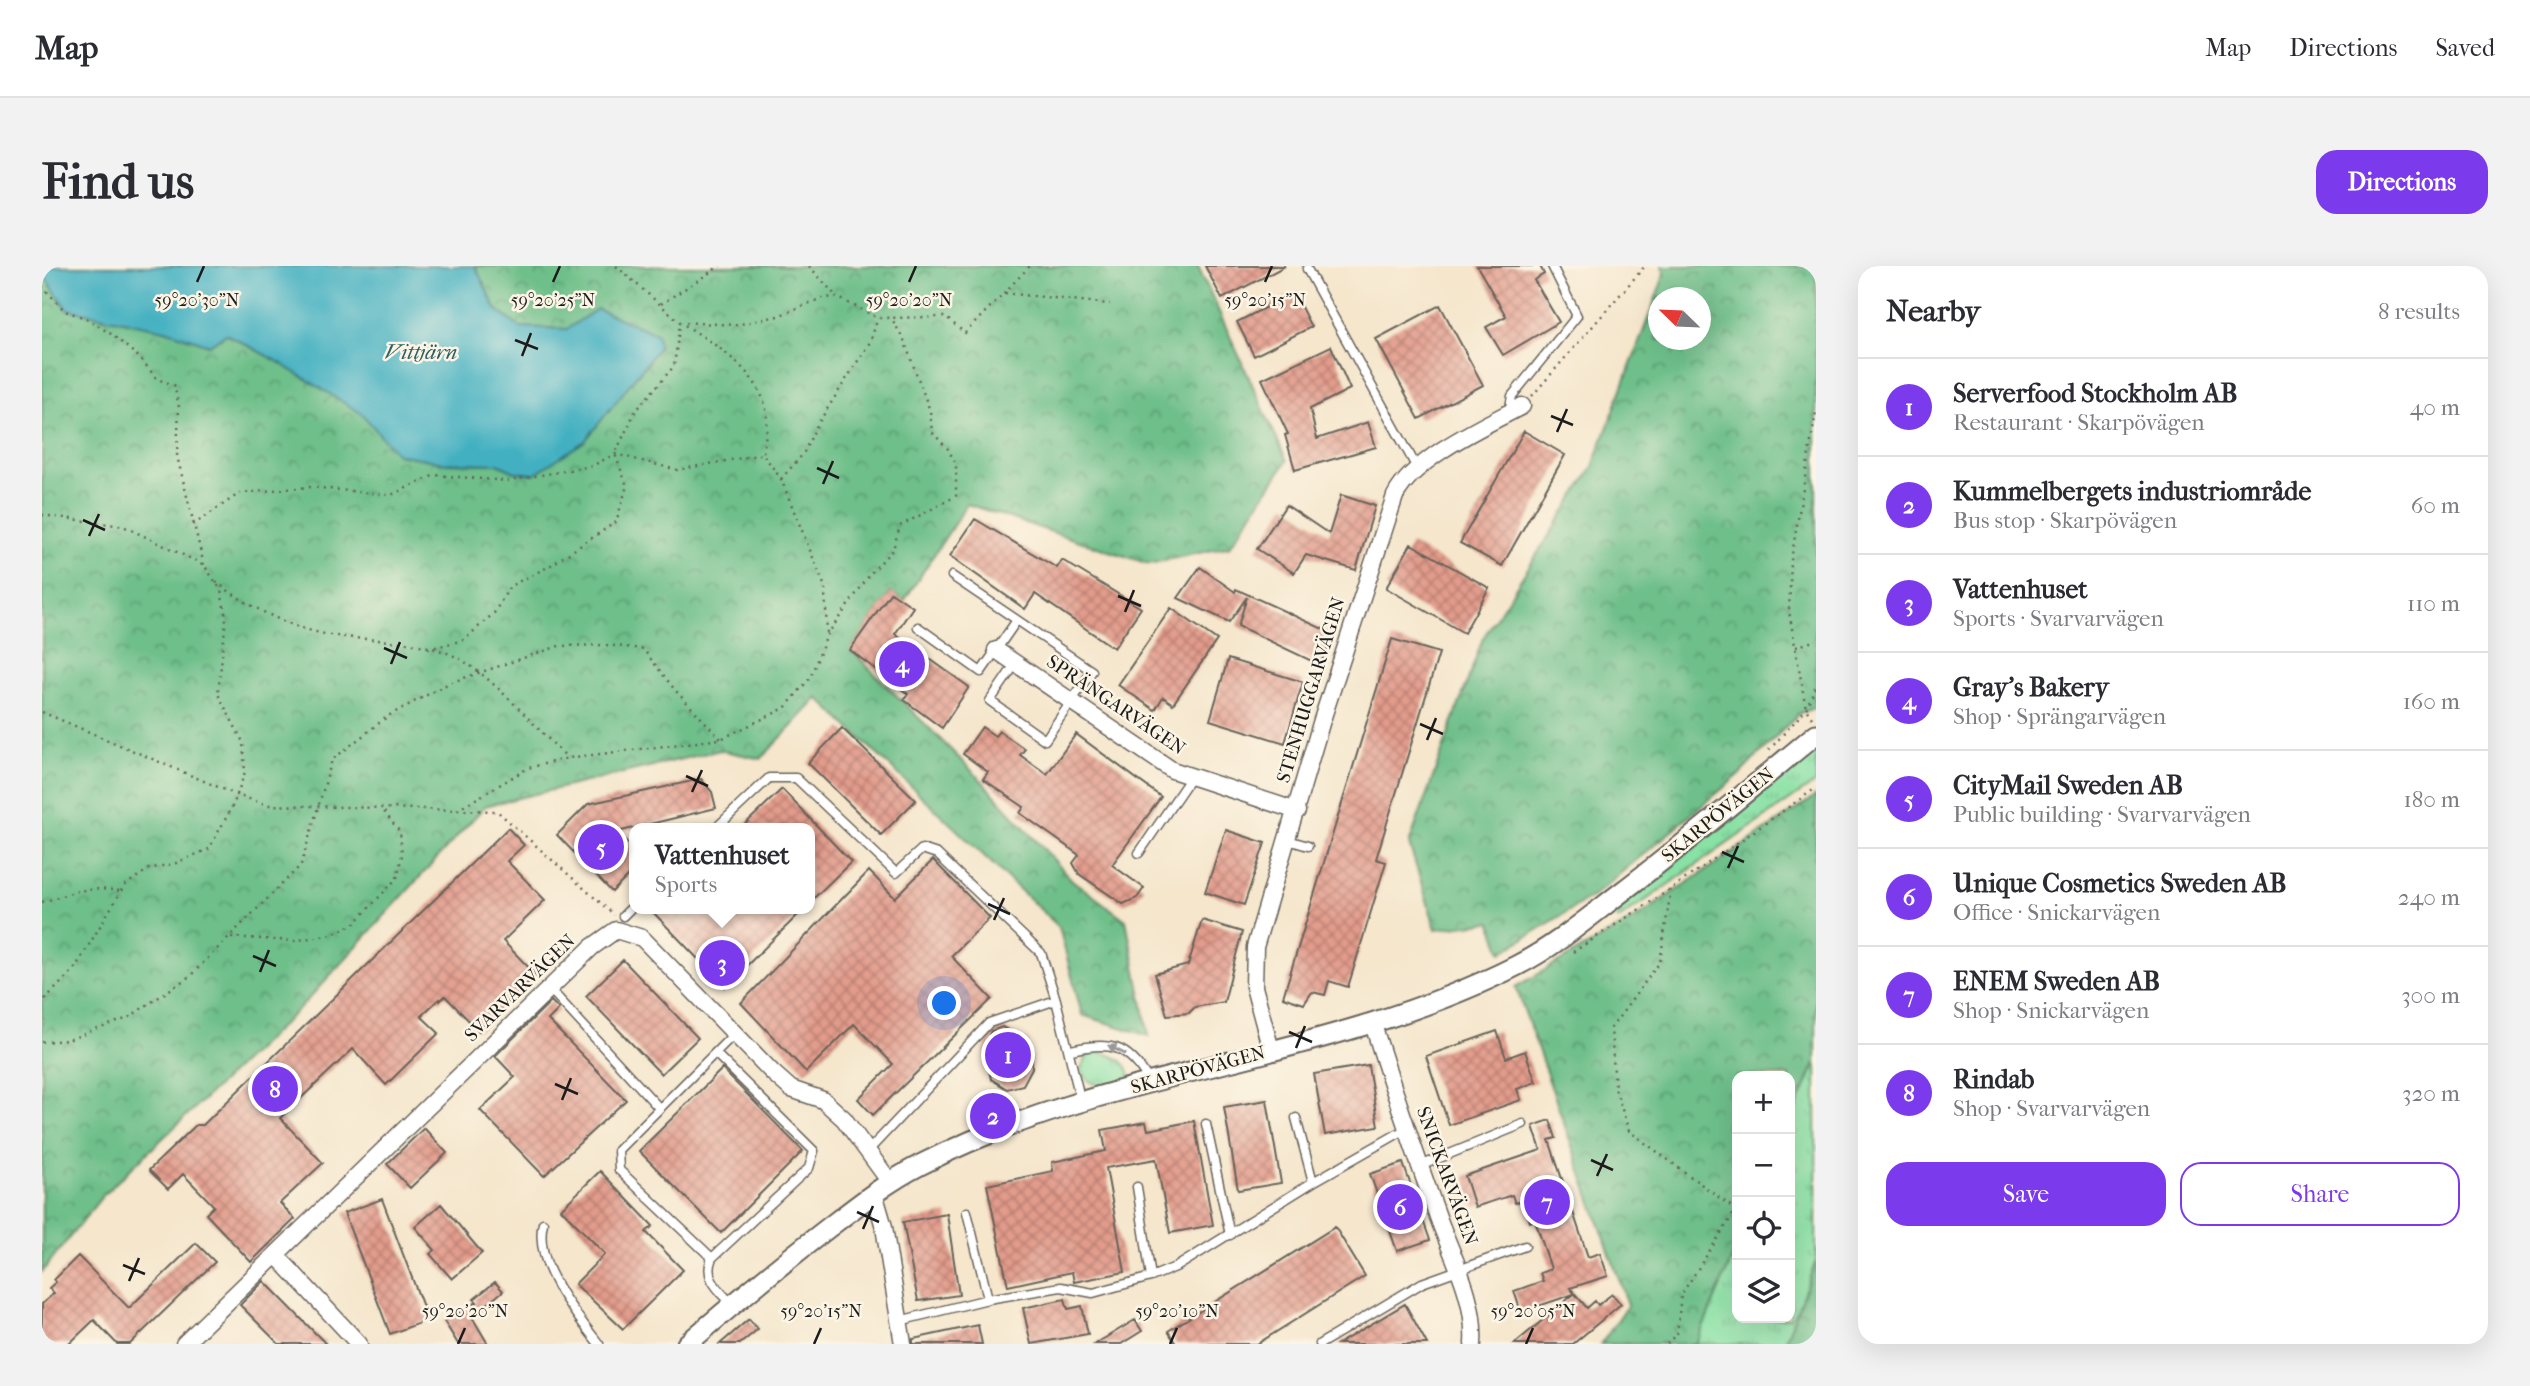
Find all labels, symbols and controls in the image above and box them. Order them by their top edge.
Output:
text: Map [35,29,98,68]
text: Map [2205,34,2251,62]
text: Directions [2289,34,2397,62]
text: Saved [2435,34,2495,62]
button: Directions [2316,150,2488,214]
text: Find us [42,153,194,211]
north arrow [1648,287,1711,350]
text: 59°20'30"N [155,290,240,311]
text: 59°20'25"N [511,290,596,311]
text: 59°20'20"N [866,290,953,311]
text: 59°20'15"N [1224,290,1306,311]
text: Nearby [1886,294,1981,329]
text: 8 results [2378,298,2460,325]
water label: Vittjärn [385,340,458,364]
text: Serverfood Stockholm AB [1953,378,2237,409]
text: 1 [1905,394,1913,421]
text: 40 m [2410,394,2460,421]
text: Restaurant · Skarpövägen [1953,409,2205,436]
text: Kummelbergets industriområde [1953,476,2311,507]
text: 2 [1903,492,1915,519]
text: 60 m [2411,492,2460,519]
text: Bus stop · Skarpövägen [1953,507,2177,534]
text: Vattenhuset [1953,574,2088,605]
text: 3 [1904,590,1914,617]
text: 110 m [2407,590,2460,617]
street label: STENHUGGARVÄGEN [1272,594,1350,785]
text: Sports · Svarvarvägen [1953,605,2164,632]
pin: 4 [879,638,925,690]
street label: SPRÄNGARVÄGEN [1042,650,1190,760]
text: Gray's Bakery [1953,672,2109,703]
text: 4 [1902,688,1916,715]
text: 160 m [2403,688,2460,715]
text: Shop · Sprängarvägen [1953,703,2166,730]
street label: SKARPÖVÄGEN [1657,763,1779,867]
text: CityMail Sweden AB [1953,770,2183,801]
text: 5 [1904,786,1914,813]
text: 180 m [2403,786,2460,813]
text: Public building · Svarvarvägen [1953,801,2251,828]
pin: 5 [578,821,624,873]
popup [629,823,815,914]
text: Vattenhuset [655,840,789,871]
text: Unique Cosmetics Sweden AB [1953,868,2287,899]
text: Sports [655,871,717,898]
text: 6 [1903,884,1915,911]
text: 240 m [2398,884,2460,911]
text: Office · Snickarvägen [1953,899,2160,926]
street label: SVARVARVÄGEN [460,929,580,1046]
pin: 3 [699,937,745,989]
text: ENEM Sweden AB [1953,966,2160,997]
text: 7 [1903,982,1915,1009]
text: 300 m [2401,982,2460,1009]
your location [927,986,961,1020]
text: Shop · Snickarvägen [1953,997,2149,1024]
pin: 1 [985,1029,1031,1081]
street label: SKARPÖVÄGEN [1128,1041,1268,1099]
one-way arrow [1106,1044,1126,1056]
pin: 8 [252,1063,298,1115]
text: Rindab [1953,1064,2034,1095]
map controls [1732,1071,1795,1323]
button: + [1732,1071,1795,1134]
text: 8 [1903,1080,1915,1107]
text: 320 m [2402,1080,2460,1107]
pin: 2 [970,1090,1016,1142]
text: Shop · Svarvarvägen [1953,1095,2150,1122]
street label: SNICKARVÄGEN [1412,1104,1482,1249]
button: − [1732,1134,1795,1197]
button: Save [1886,1162,2166,1226]
button: Share [2180,1162,2460,1226]
pin: 7 [1524,1176,1570,1228]
pin: 6 [1377,1181,1423,1233]
button: locate [1732,1197,1795,1260]
button: layers [1732,1260,1795,1323]
text: 59°20'20"N [422,1301,509,1322]
text: 59°20'15"N [780,1301,862,1322]
text: 59°20'10"N [1135,1301,1219,1322]
text: 59°20'05"N [1490,1301,1576,1322]

